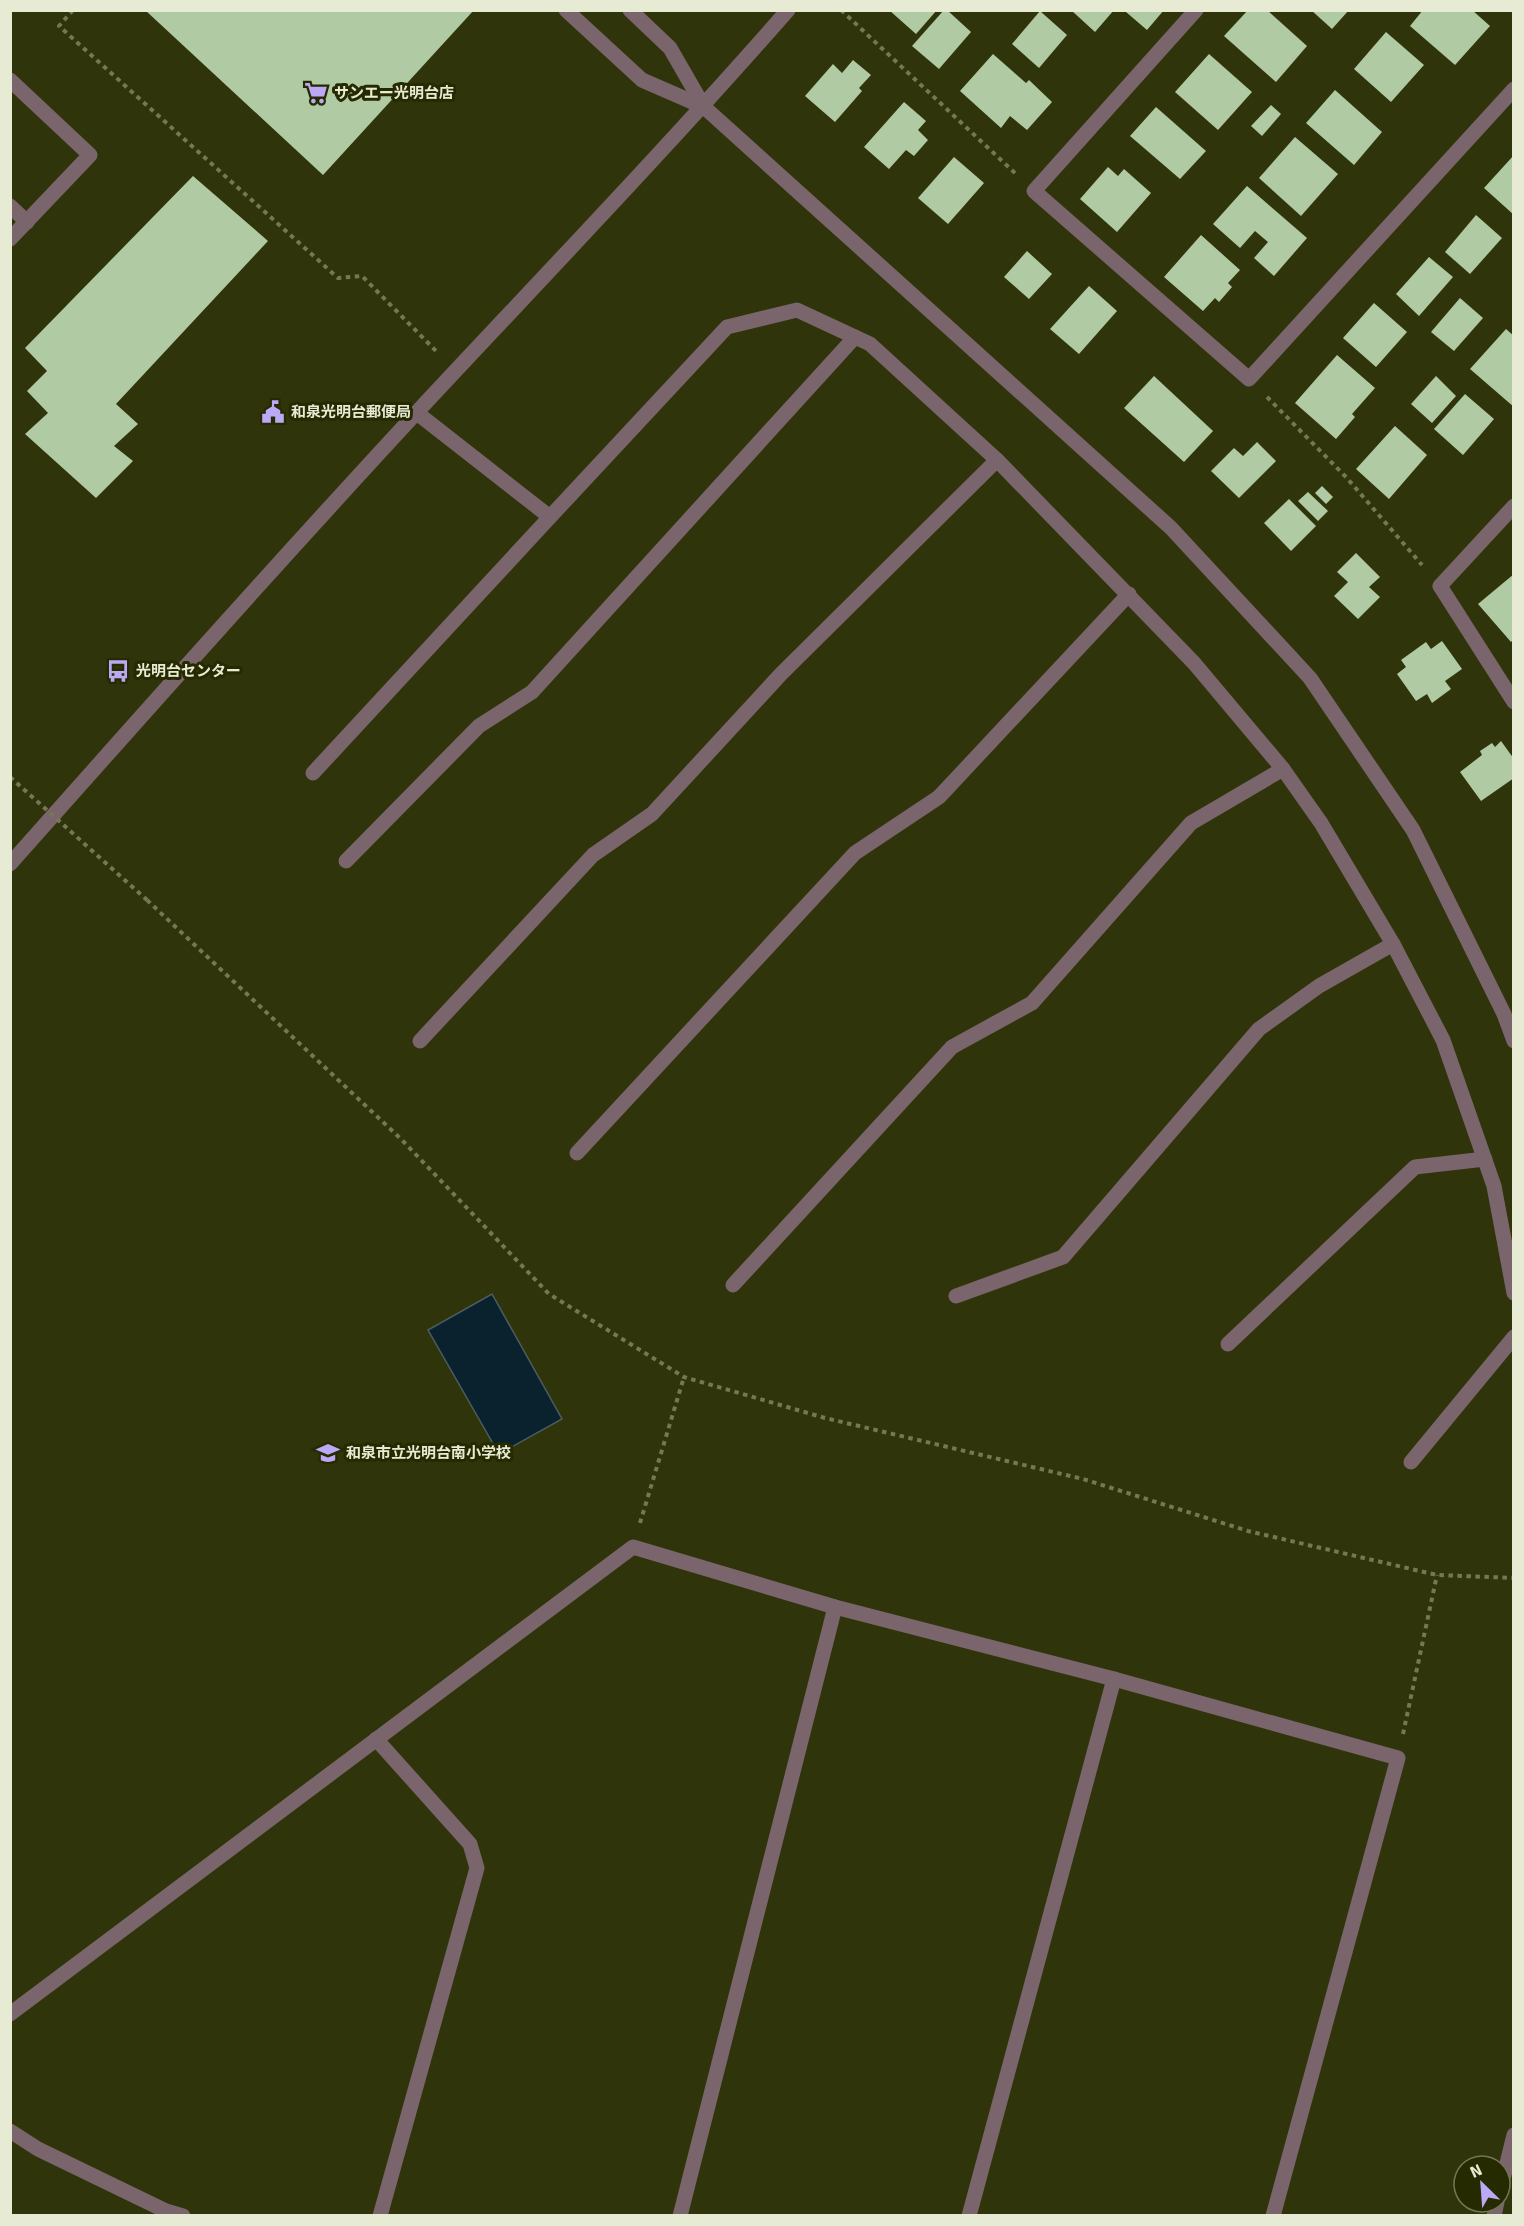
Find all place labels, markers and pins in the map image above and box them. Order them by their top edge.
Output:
supermarket icon: サンエー光明台店 [303,80,329,106]
place label: サンエー光明台店 [334,84,454,102]
public building icon: 和泉光明台郵便局 [260,399,286,425]
place label: 和泉光明台郵便局 [291,403,411,421]
bus stop icon: 光明台センター [105,658,131,684]
place label: 光明台センター [136,662,241,680]
school or university icon: 和泉市立光明台南小学校 [315,1440,341,1466]
place label: 和泉市立光明台南小学校 [346,1444,511,1462]

